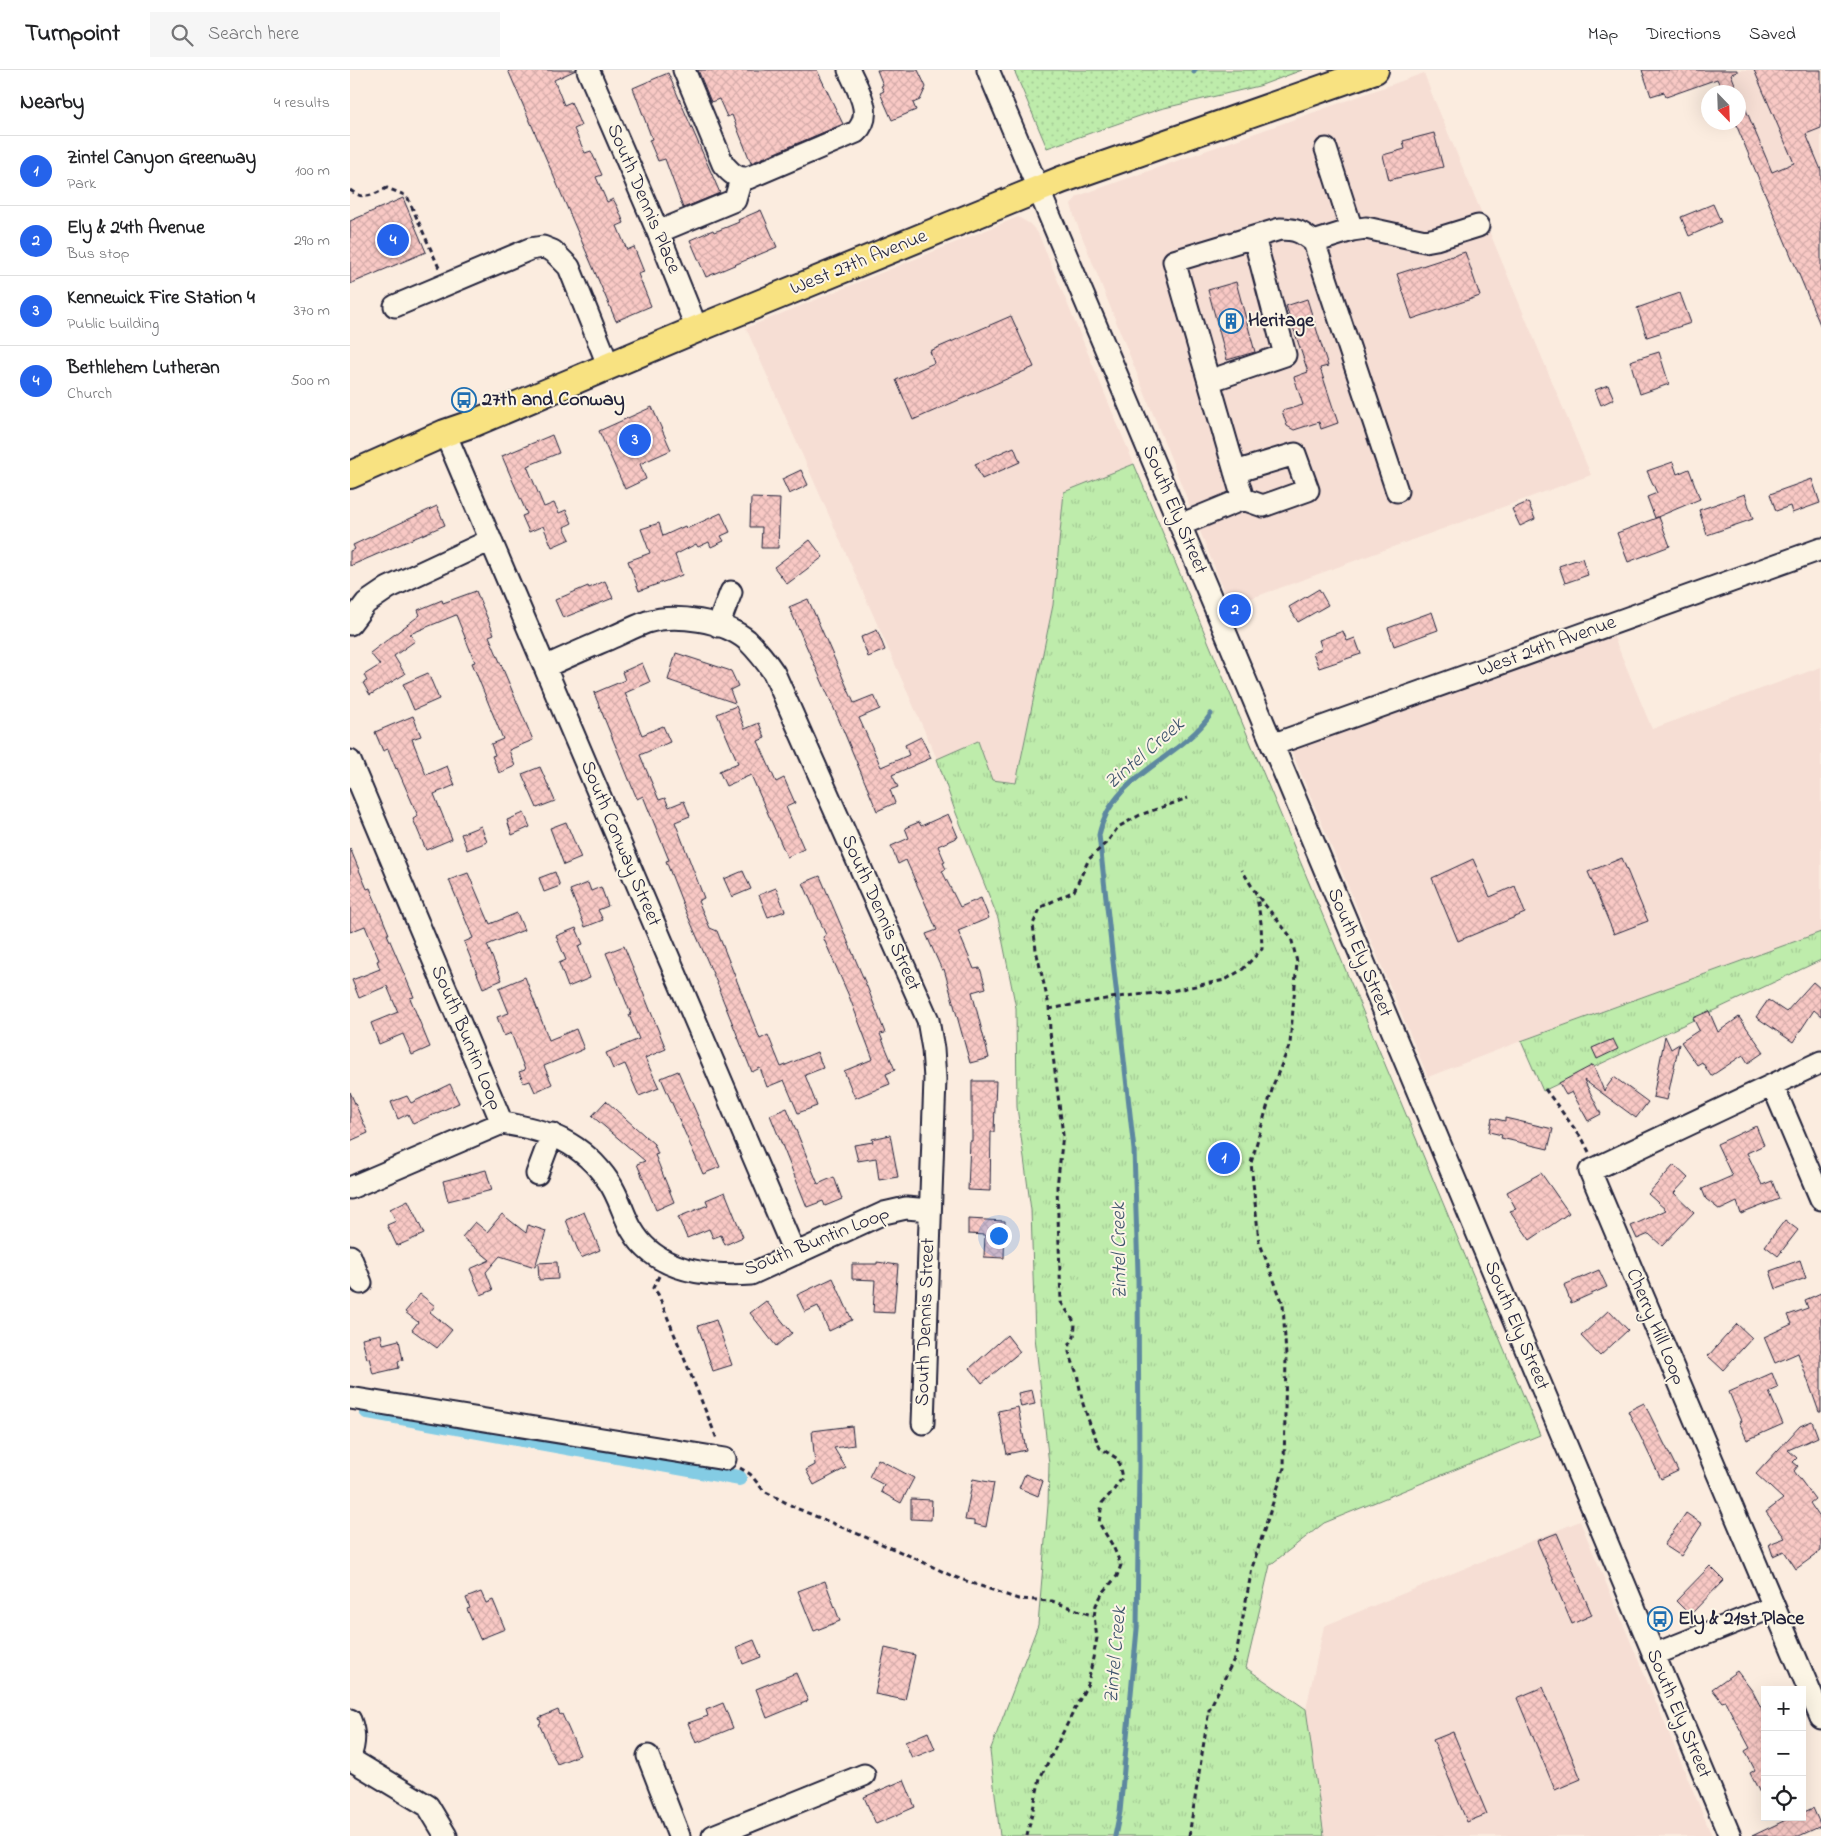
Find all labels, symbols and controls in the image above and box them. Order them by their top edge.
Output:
search box [150,12,500,57]
text: Turnpoint [25,17,120,52]
icon: search [168,21,196,49]
text: Search here [208,21,299,48]
text: Map [1588,22,1618,48]
text: Directions [1646,22,1721,48]
text: Saved [1749,22,1796,48]
north arrow [1701,85,1746,130]
text: Nearby [20,88,84,118]
text: 4 results [274,91,330,115]
street label: South Dennis Place [598,120,688,279]
text: Zintel Canyon Greenway [67,145,256,172]
text: 1 [33,159,39,183]
text: 100 m [295,159,330,183]
text: Park [67,172,96,196]
text: Ely & 24th Avenue [67,215,205,242]
pin: 4 [377,221,409,259]
street label: West 27th Avenue [786,222,932,304]
text: 2 [32,229,40,253]
text: 290 m [294,229,330,253]
text: Bus stop [67,242,130,266]
text: Kennewick Fire Station 4 [67,285,255,312]
text: 3 [33,299,39,323]
text: 370 m [293,299,330,323]
place label: Heritage [1248,307,1315,337]
building icon: Heritage [1218,308,1244,334]
text: Public building [67,312,159,336]
text: Bethlehem Lutheran [67,355,220,382]
text: 4 [33,369,39,393]
text: 500 m [291,369,330,393]
text: Church [67,382,112,406]
place label: 27th and Conway [481,386,625,416]
bus stop icon: 27th and Conway [451,387,477,413]
pin: 3 [619,421,651,459]
street label: South Ely Street [1134,441,1214,579]
pin: 2 [1219,591,1251,629]
street label: West 24th Avenue [1474,608,1620,686]
water label: Zintel Creek [1098,710,1192,797]
street label: South Conway Street [572,757,668,932]
street label: South Dennis Street [833,830,928,996]
street label: South Ely Street [1319,884,1399,1022]
street label: South Buntin Loop [422,961,510,1115]
pin: 1 [1208,1139,1240,1177]
street label: South Buntin Loop [740,1200,894,1284]
water label: Zintel Creek [1104,1201,1136,1300]
your location [986,1223,1012,1249]
street label: South Dennis Street [909,1237,943,1407]
street label: South Ely Street [1476,1257,1556,1395]
street label: Cherry Hill Loop [1617,1264,1693,1390]
water label: Zintel Creek [1097,1604,1135,1705]
place label: Ely & 21st Place [1678,1605,1805,1635]
bus stop icon: Ely & 21st Place [1647,1606,1673,1632]
street label: South Ely Street [1638,1645,1718,1783]
map controls [1761,1686,1806,1821]
button: + [1761,1686,1806,1731]
button: − [1761,1731,1806,1776]
button: locate [1761,1776,1806,1821]

